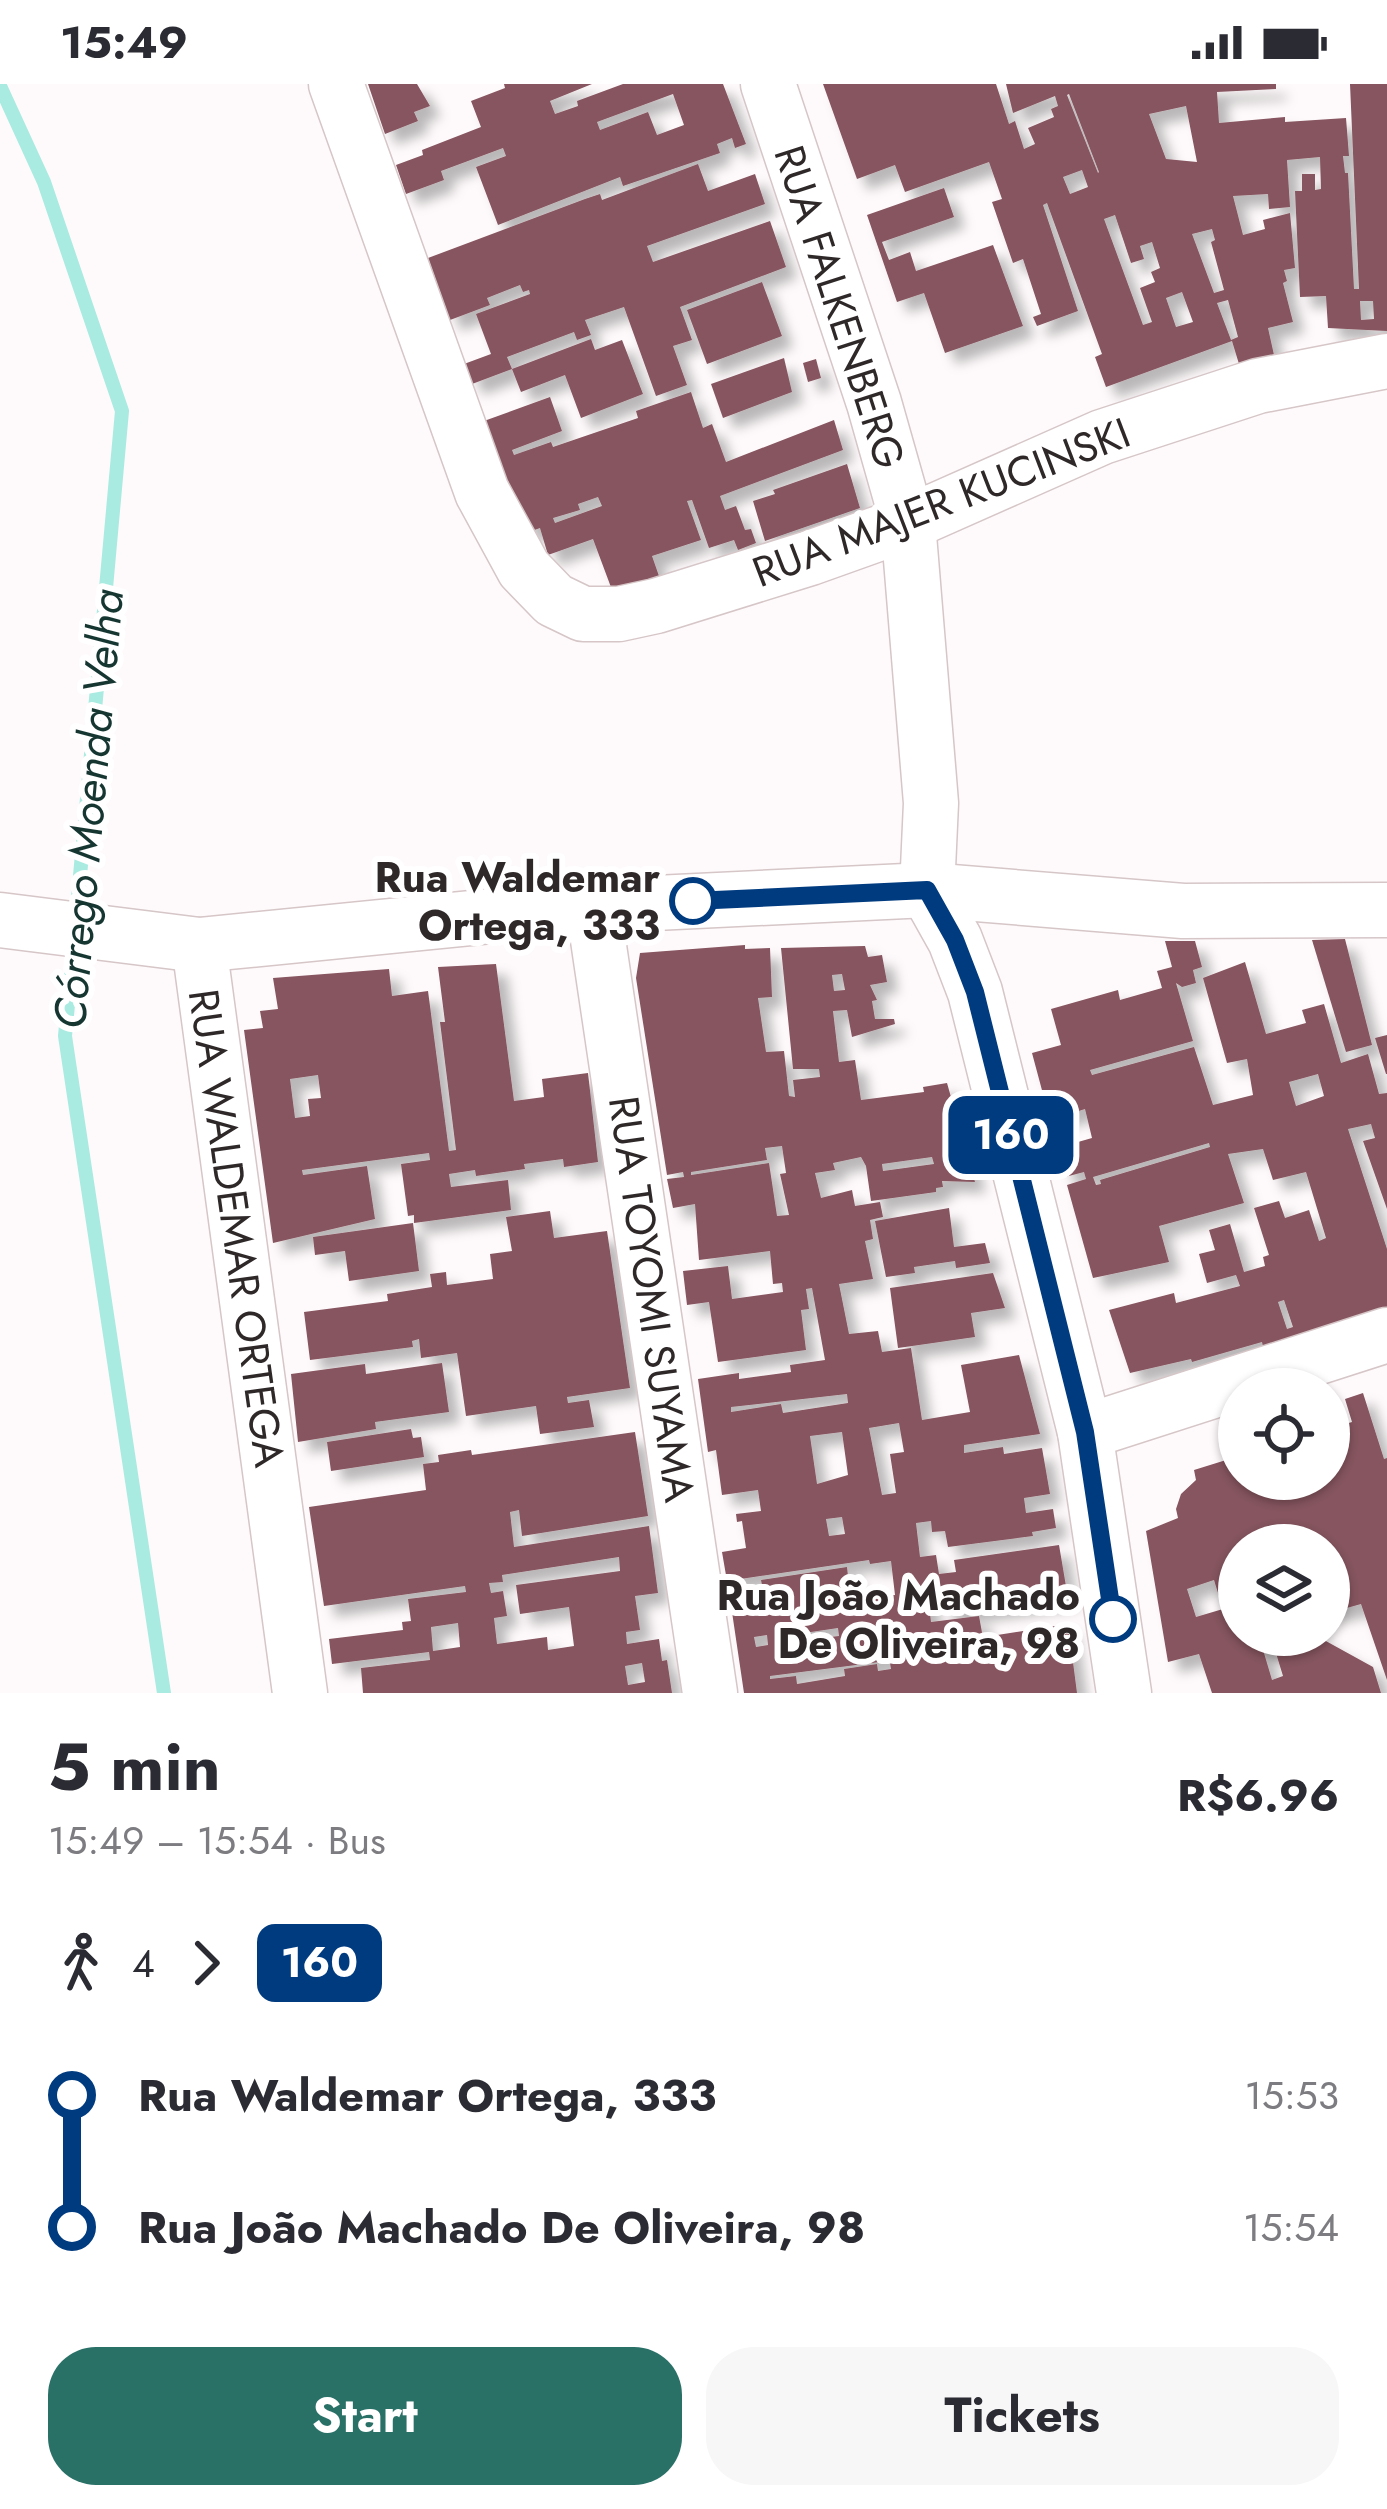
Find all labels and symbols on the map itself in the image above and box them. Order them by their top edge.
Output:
street label: RUA FALKENBERG [758,138,921,477]
street label: RUA MAJER KUCINSKI [744,402,1139,603]
water label: Córrego Moenda Velha [37,586,140,1032]
place label: Rua Waldemar Ortega, 333 [375,847,661,956]
marker: Rua Waldemar Ortega, 333 [671,879,715,923]
street label: RUA WALDEMAR ORTEGA [173,985,300,1471]
street label: RUA TOYOMI SUYAMA [593,1092,710,1506]
line badge: 160 [942,1096,1080,1174]
place label: Rua João Machado De Oliveira, 98 [717,1565,1080,1674]
marker: Rua João Machado De Oliveira, 98 [1091,1597,1135,1641]

